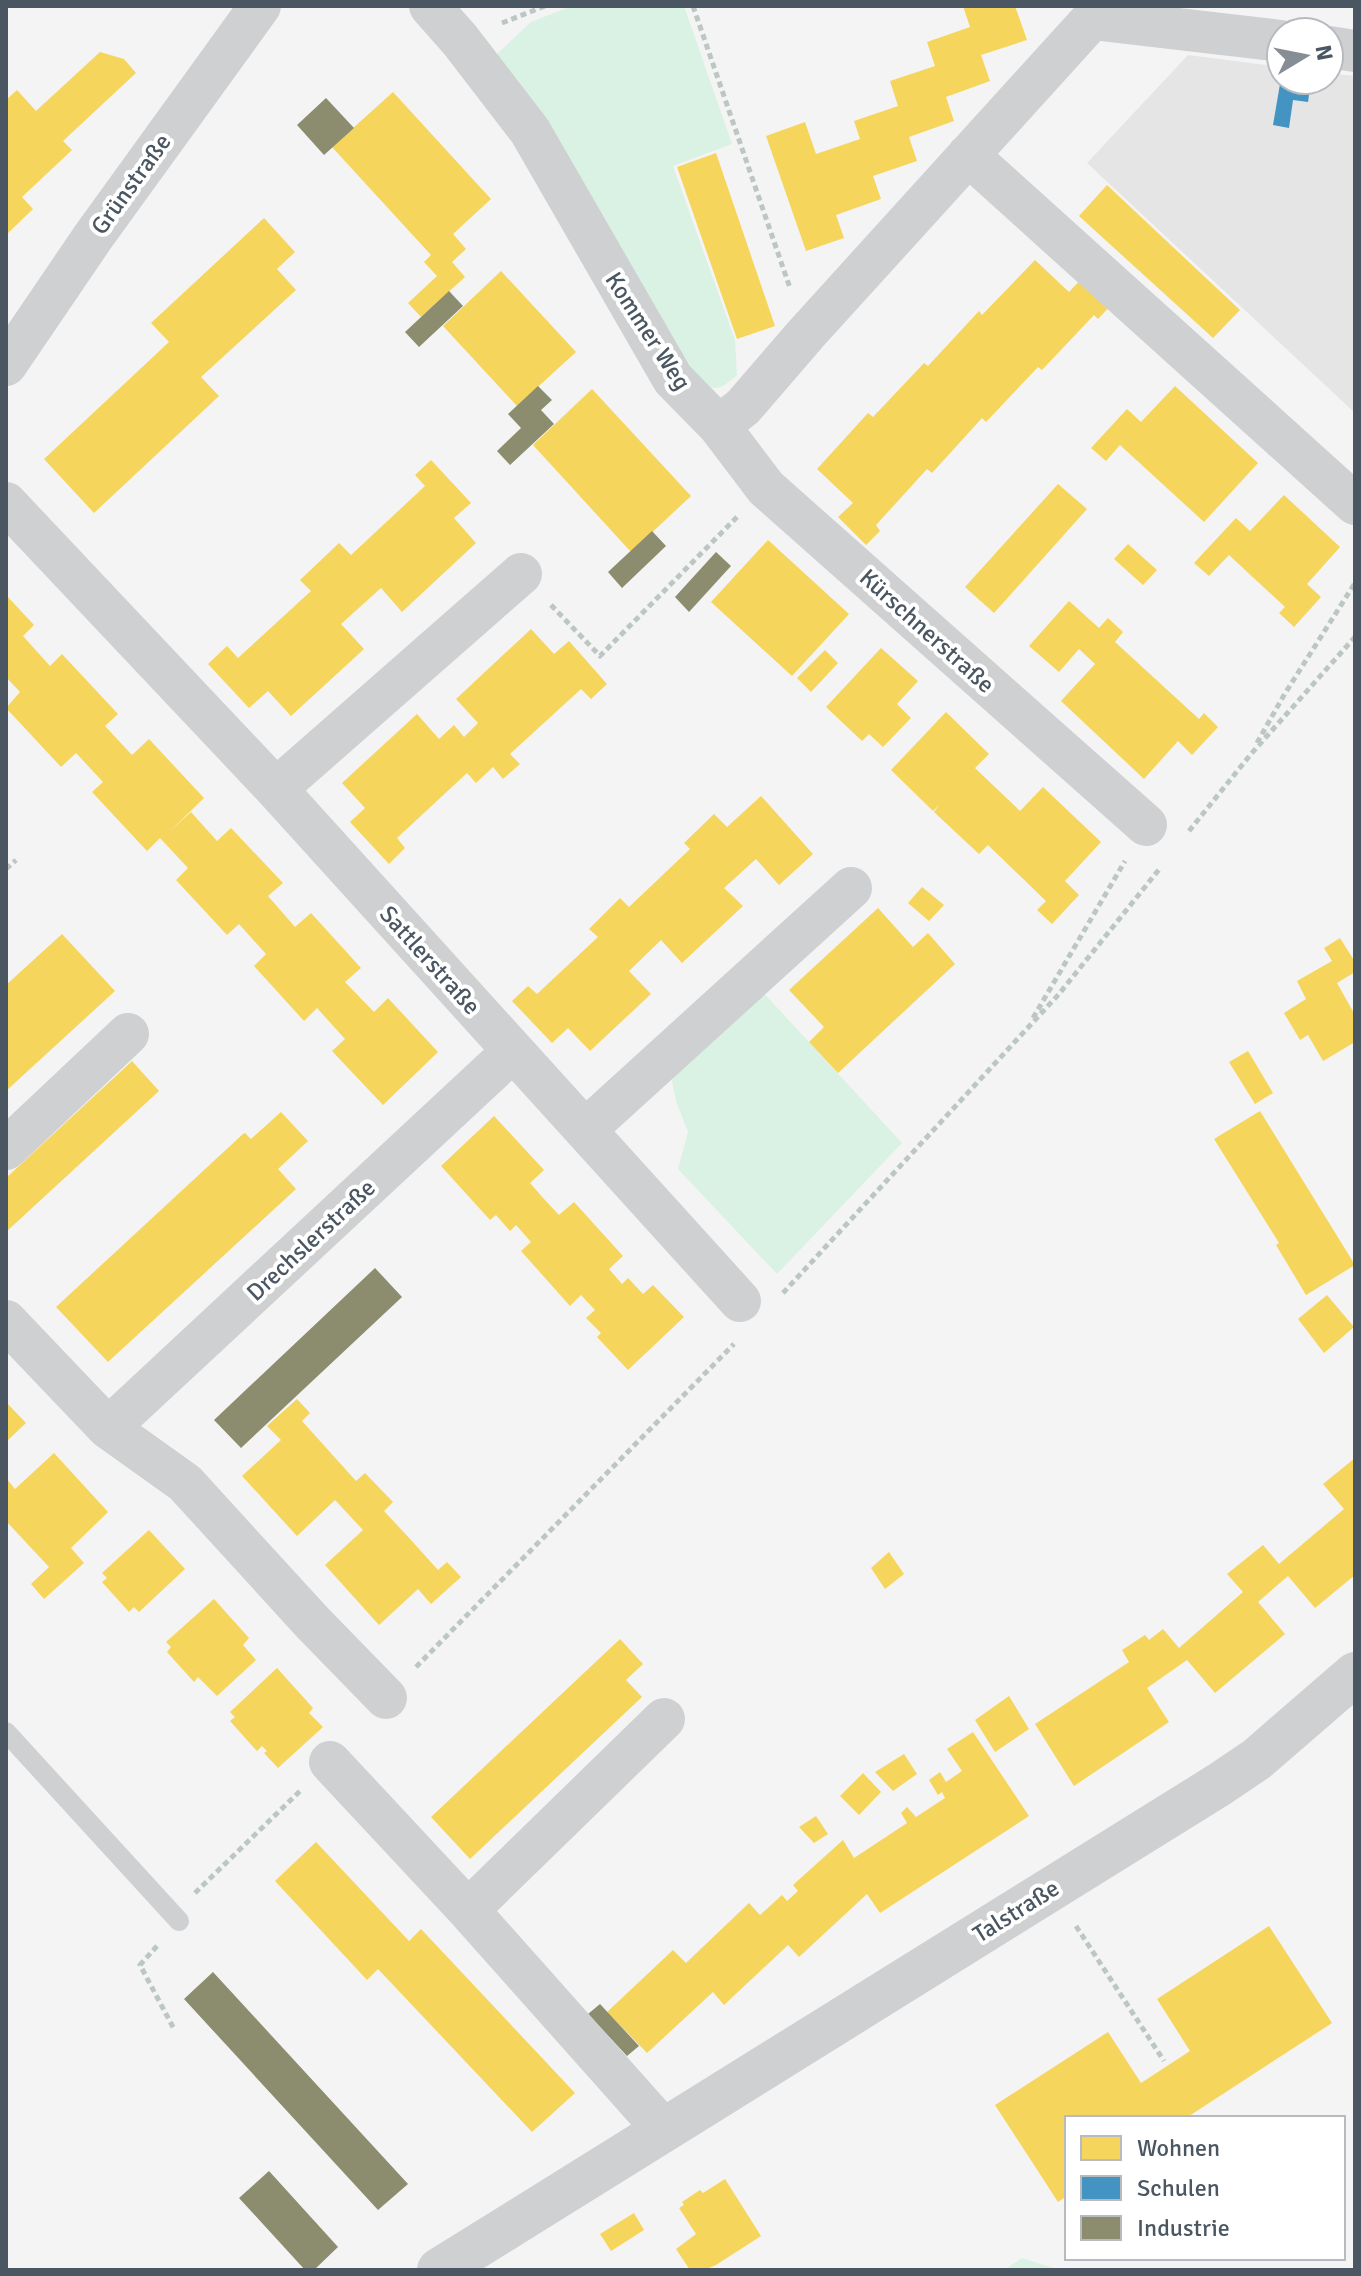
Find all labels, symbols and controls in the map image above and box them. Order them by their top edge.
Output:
north arrow [1265,16,1345,96]
text: N [1310,43,1339,62]
street label: Grünstraße [84,128,178,240]
street label: Kommer Weg [599,266,697,396]
street label: Kürschnerstraße [853,562,1001,700]
street label: Sattlerstraße [373,899,487,1021]
street label: Drechslerstraße [240,1173,382,1307]
street label: Talstraße [967,1873,1065,1949]
legend [1065,2116,1345,2260]
text: Wohnen [1137,2133,1220,2163]
text: Schulen [1137,2173,1220,2203]
text: Industrie [1137,2213,1230,2243]

